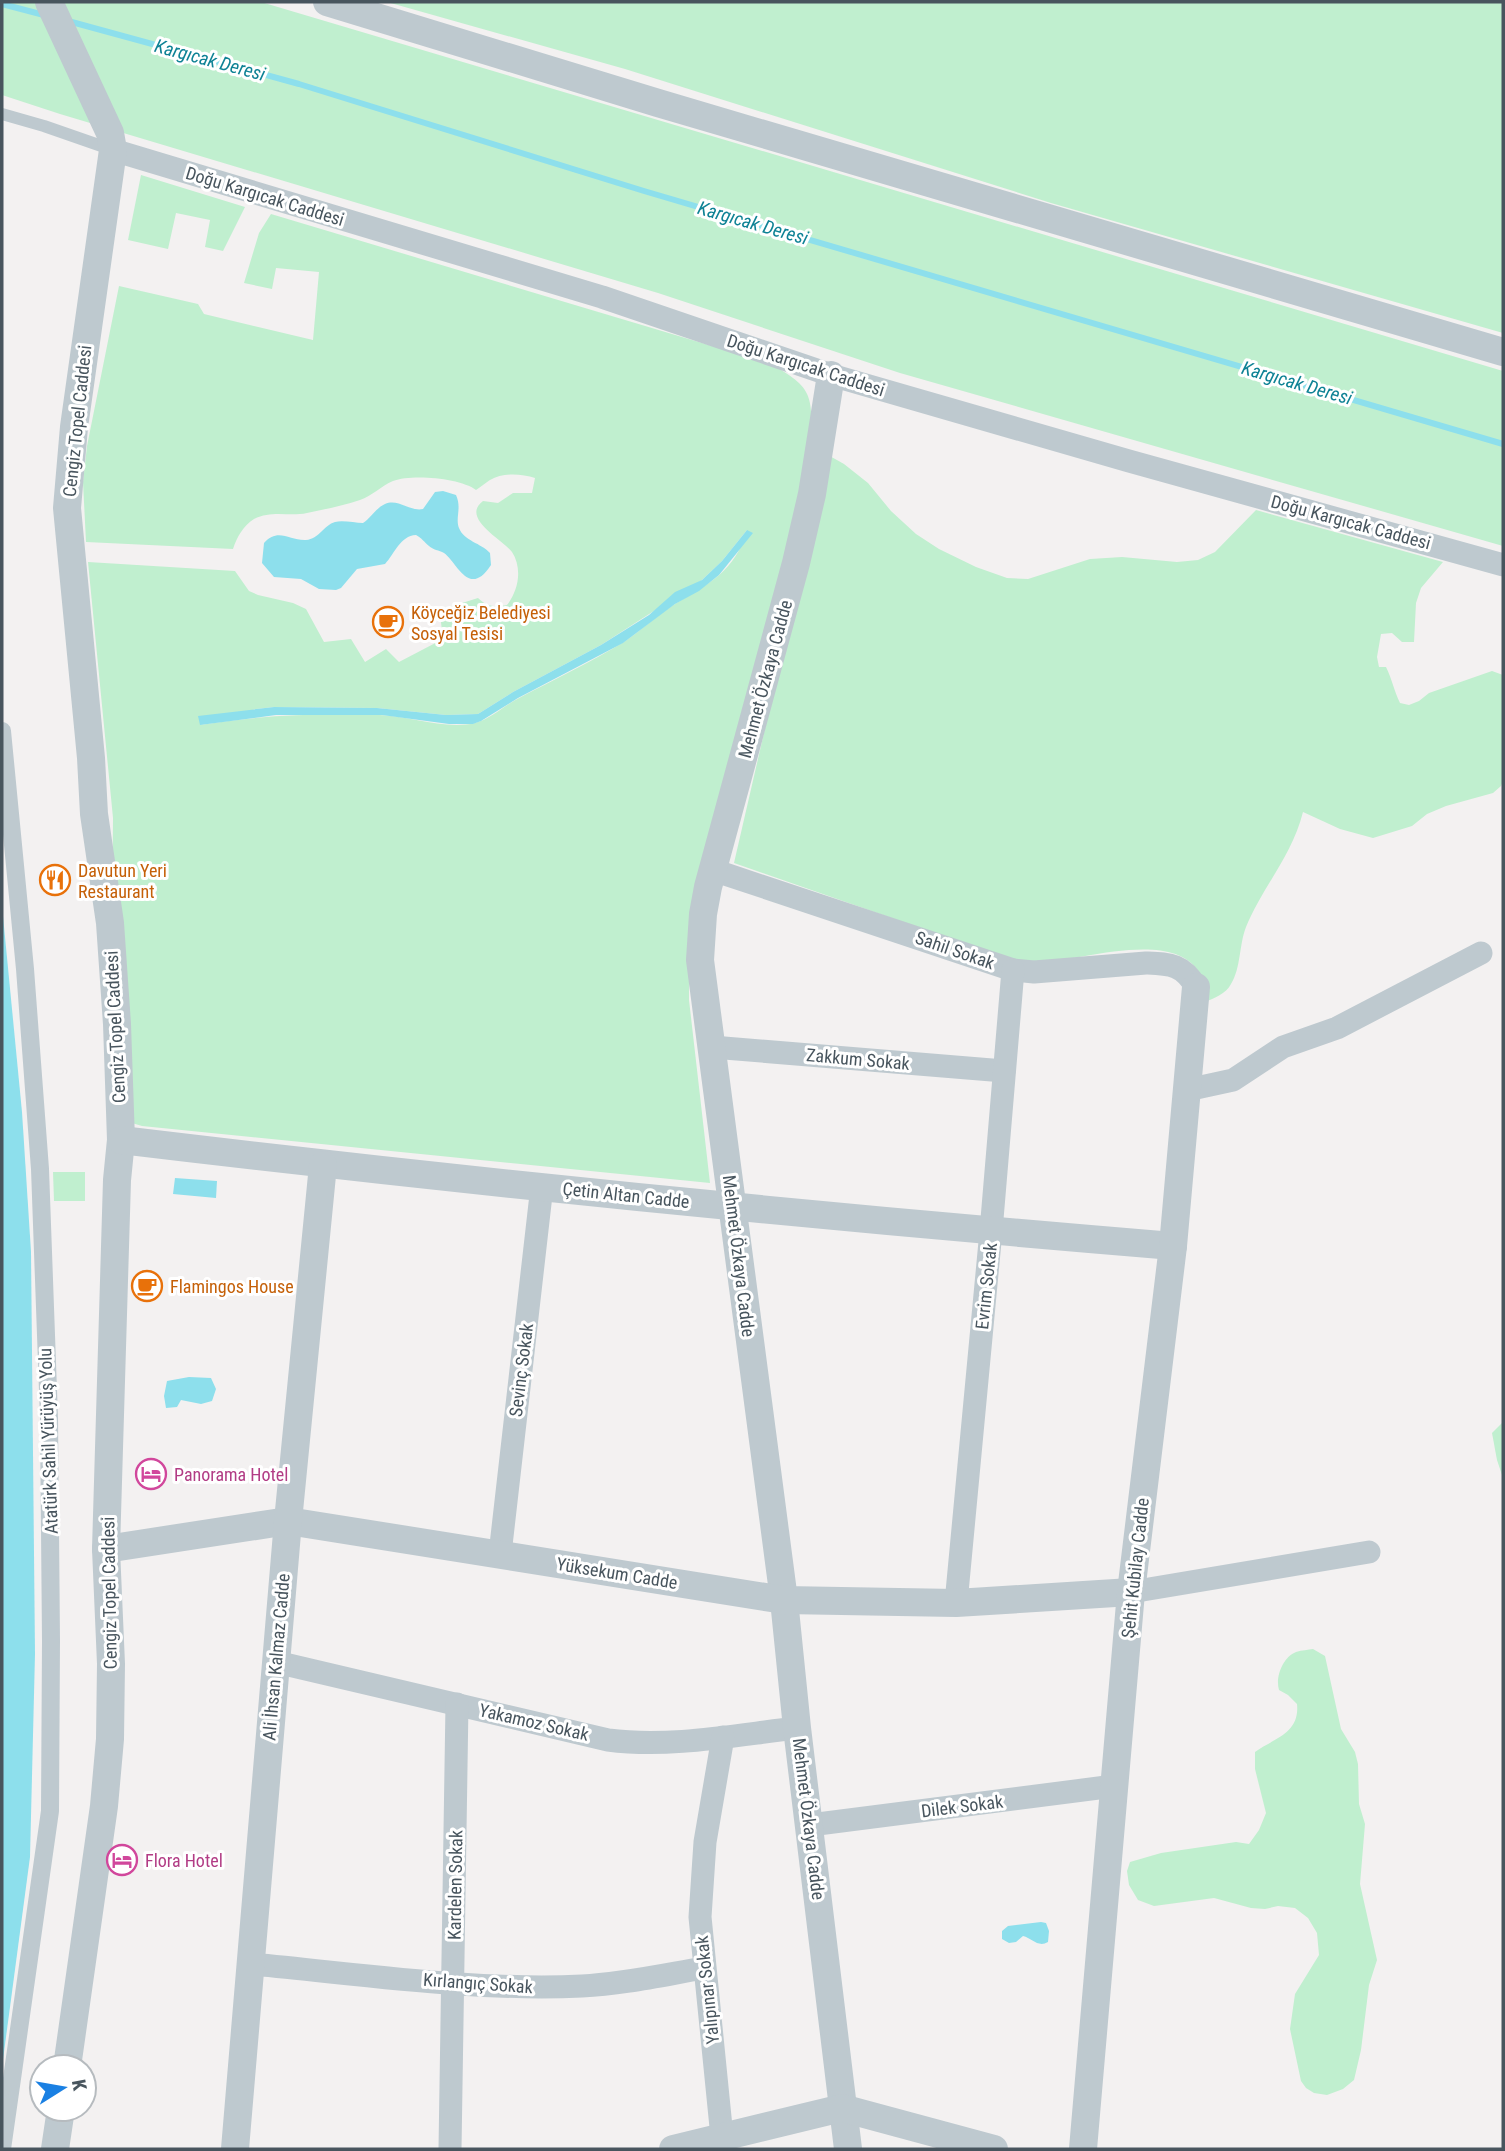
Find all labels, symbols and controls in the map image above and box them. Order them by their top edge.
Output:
water label: Kargıcak Deresi [152,34,269,86]
street label: Doğu Kargıcak Caddesi [183,162,347,230]
water label: Kargıcak Deresi [695,196,812,250]
street label: Doğu Kargıcak Caddesi [725,330,887,400]
street label: Cengiz Topel Caddesi [59,344,95,498]
water label: Kargıcak Deresi [1239,356,1356,410]
street label: Doğu Kargıcak Caddesi [1269,491,1433,553]
street label: Mehmet Özkaya Cadde [734,598,796,760]
place label: Köyceğiz Belediyesi Sosyal Tesisi [411,602,551,644]
cafe icon: Köyceğiz Belediyesi Sosyal Tesisi [371,605,405,639]
place label: Davutun Yeri Restaurant [78,860,167,902]
restaurant icon: Davutun Yeri Restaurant [38,863,72,897]
street label: Sahil Sokak [913,927,997,973]
street label: Cengiz Topel Caddesi [101,950,129,1104]
street label: Zakkum Sokak [805,1044,911,1074]
street label: Mehmet Özkaya Cadde [719,1174,759,1338]
street label: Çetin Altan Cadde [562,1178,690,1212]
street label: Evrim Sokak [971,1242,1001,1330]
cafe icon: Flamingos House [130,1269,164,1303]
place label: Flamingos House [170,1276,294,1297]
street label: Sevinç Sokak [505,1322,537,1418]
street label: Atatürk Sahil Yürüyüş Yolu [34,1348,62,1534]
hotel icon: Panorama Hotel [134,1457,168,1491]
place label: Panorama Hotel [174,1464,288,1485]
street label: Şehit Kubilay Cadde [1117,1497,1153,1639]
street label: Cengiz Topel Caddesi [97,1517,121,1669]
street label: Yüksekum Cadde [555,1553,679,1593]
street label: Ali İhsan Kalmaz Cadde [258,1573,294,1741]
street label: Yakamoz Sokak [477,1699,591,1745]
street label: Mehmet Özkaya Cadde [789,1737,829,1901]
street label: Dilek Sokak [920,1791,1004,1821]
street label: Kardelen Sokak [444,1830,466,1940]
hotel icon: Flora Hotel [105,1843,139,1877]
place label: Flora Hotel [145,1850,223,1871]
street label: Yalıpınar Sokak [691,1935,723,2045]
street label: Kırlangıç Sokak [423,1969,533,1997]
north arrow [28,2053,98,2123]
text: K [67,2077,92,2093]

